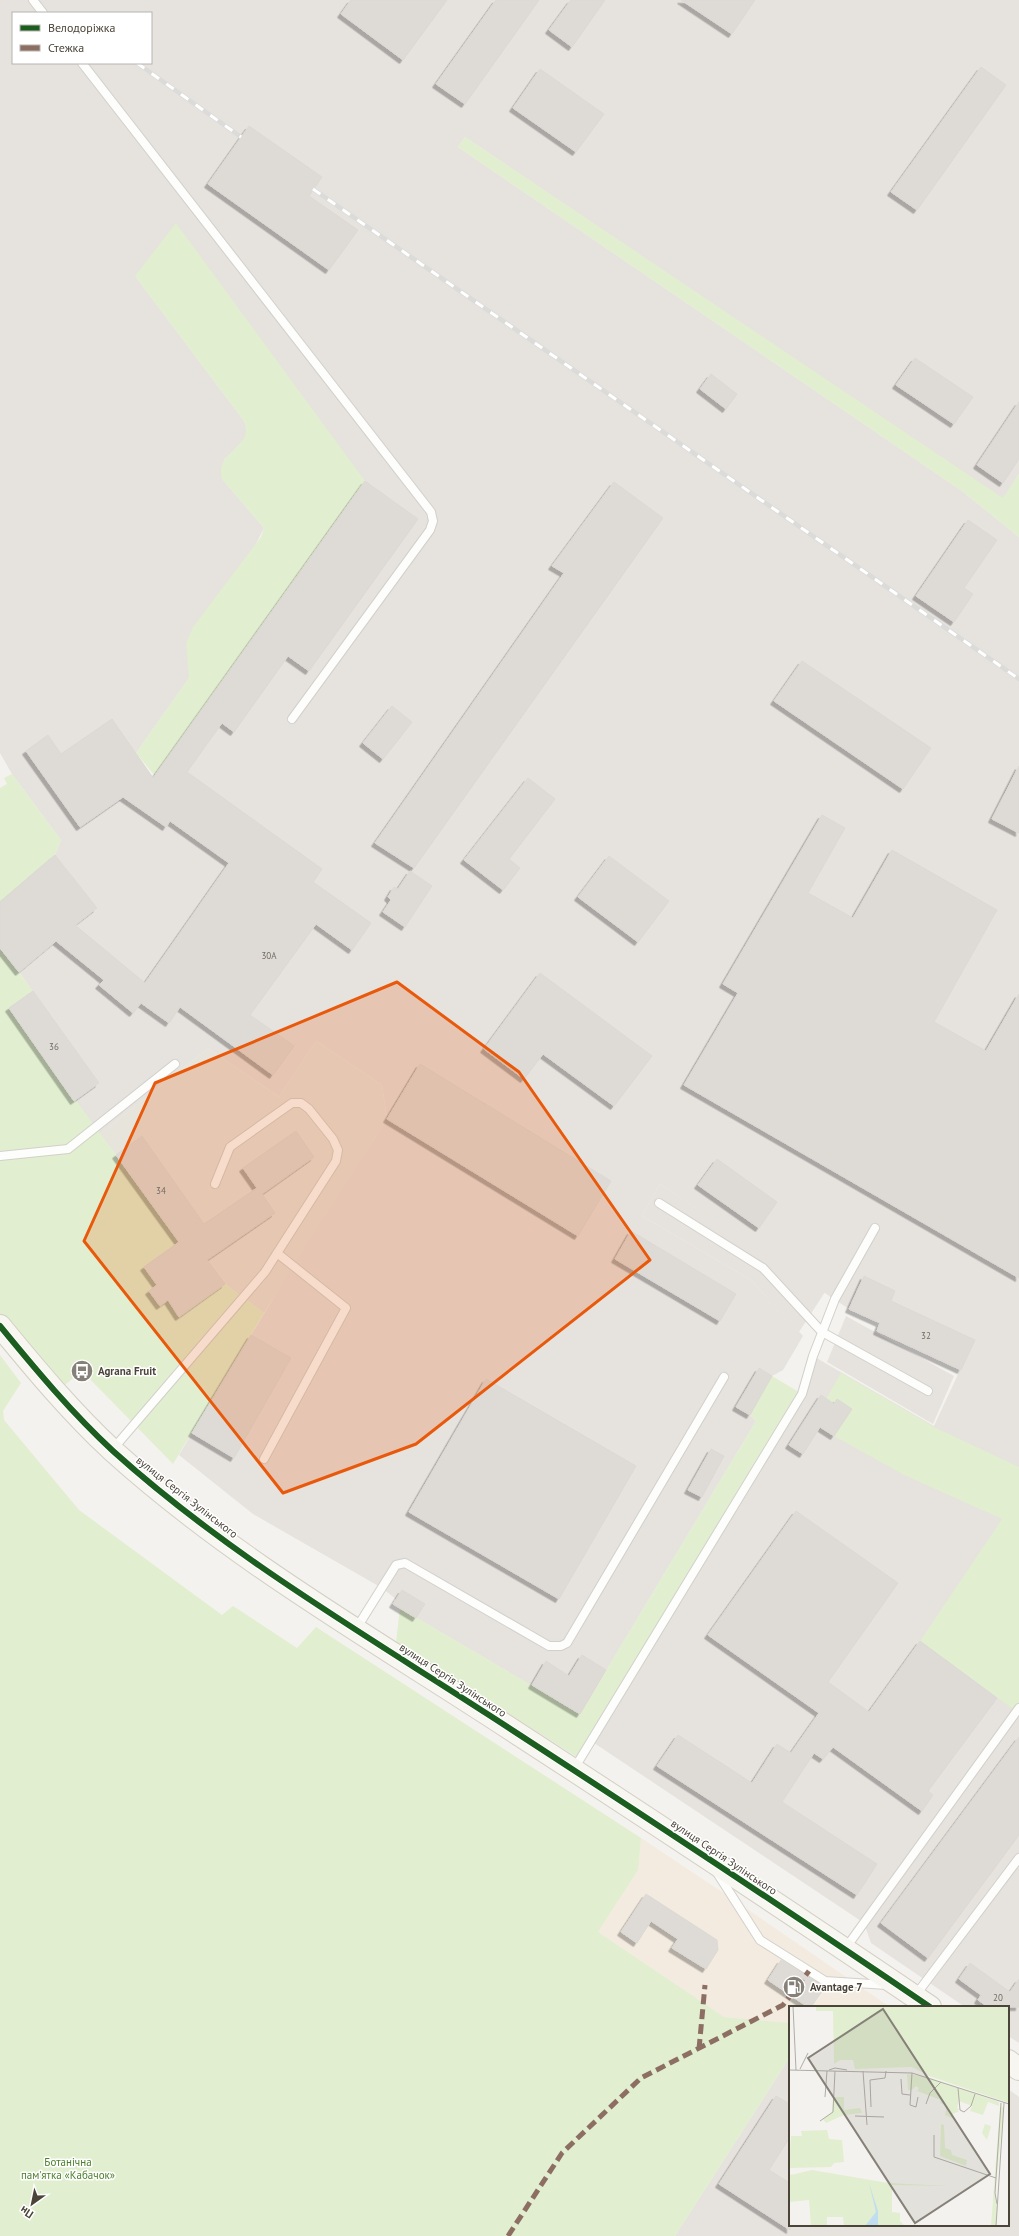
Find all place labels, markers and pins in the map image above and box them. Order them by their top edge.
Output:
bus stop icon: Agrana Fruit [69,1358,95,1384]
place label: Agrana Fruit [98,1364,156,1378]
fuel station icon: Avantage 7 [781,1974,807,2000]
place label: Avantage 7 [810,1980,863,1994]

